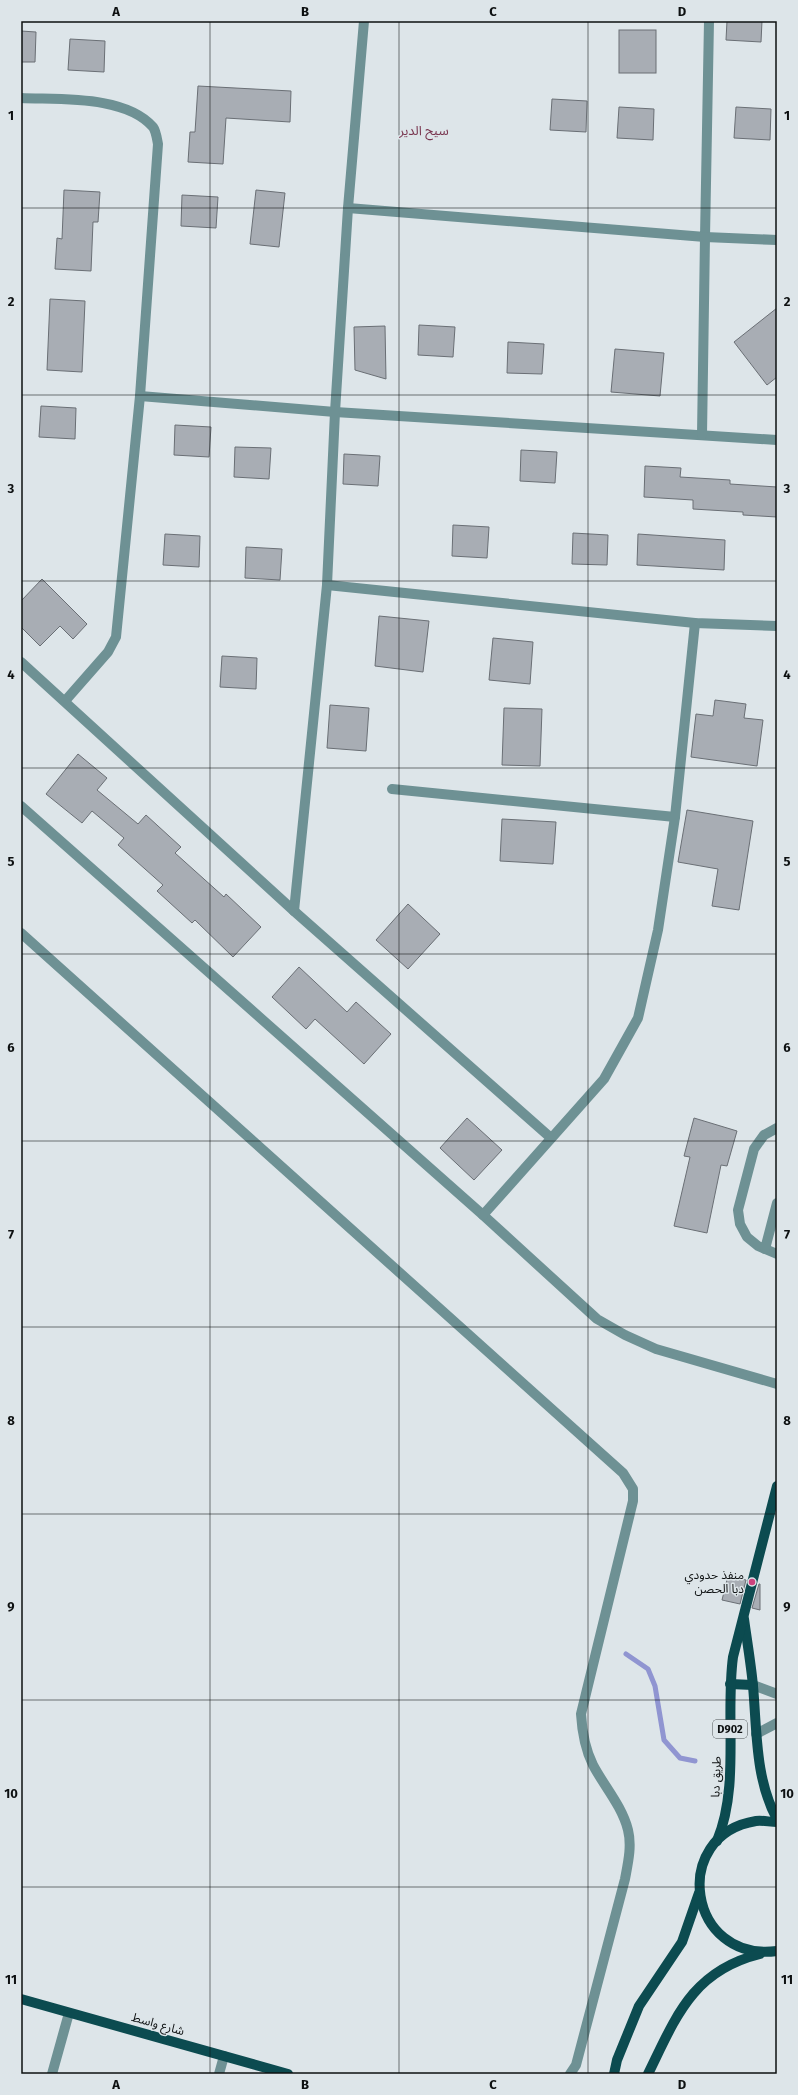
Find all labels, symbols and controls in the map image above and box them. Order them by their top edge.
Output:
text: A [111,4,120,19]
text: B [301,4,309,19]
text: C [489,4,497,19]
text: D [678,4,687,19]
text: 1 [8,108,14,123]
text: 1 [784,108,790,123]
district label: سيح الدير [398,123,449,141]
text: 2 [8,294,15,309]
text: 2 [784,294,791,309]
text: 3 [7,481,15,496]
text: 3 [783,481,791,496]
text: 4 [7,667,15,682]
text: 4 [783,667,791,682]
text: 5 [8,854,15,869]
text: 5 [784,854,791,869]
text: 6 [7,1040,15,1055]
text: 6 [783,1040,791,1055]
text: 7 [8,1227,14,1242]
text: 7 [784,1227,790,1242]
text: 8 [7,1413,15,1428]
text: 8 [783,1413,791,1428]
place label: منفذ حدودي دبا الحصن [684,1568,744,1596]
marker: منفذ حدودي دبا الحصن [747,1577,757,1587]
text: 9 [7,1599,15,1614]
text: 9 [783,1599,791,1614]
road number: D902 [713,1720,747,1738]
street label: طريق دبا [708,1756,725,1798]
text: 10 [4,1786,18,1801]
text: 10 [780,1786,794,1801]
text: 11 [5,1972,17,1987]
text: 11 [781,1972,793,1987]
street label: شارع واسط [129,2010,186,2040]
text: A [111,2077,120,2092]
text: B [301,2077,309,2092]
text: C [489,2077,497,2092]
text: D [678,2077,687,2092]

